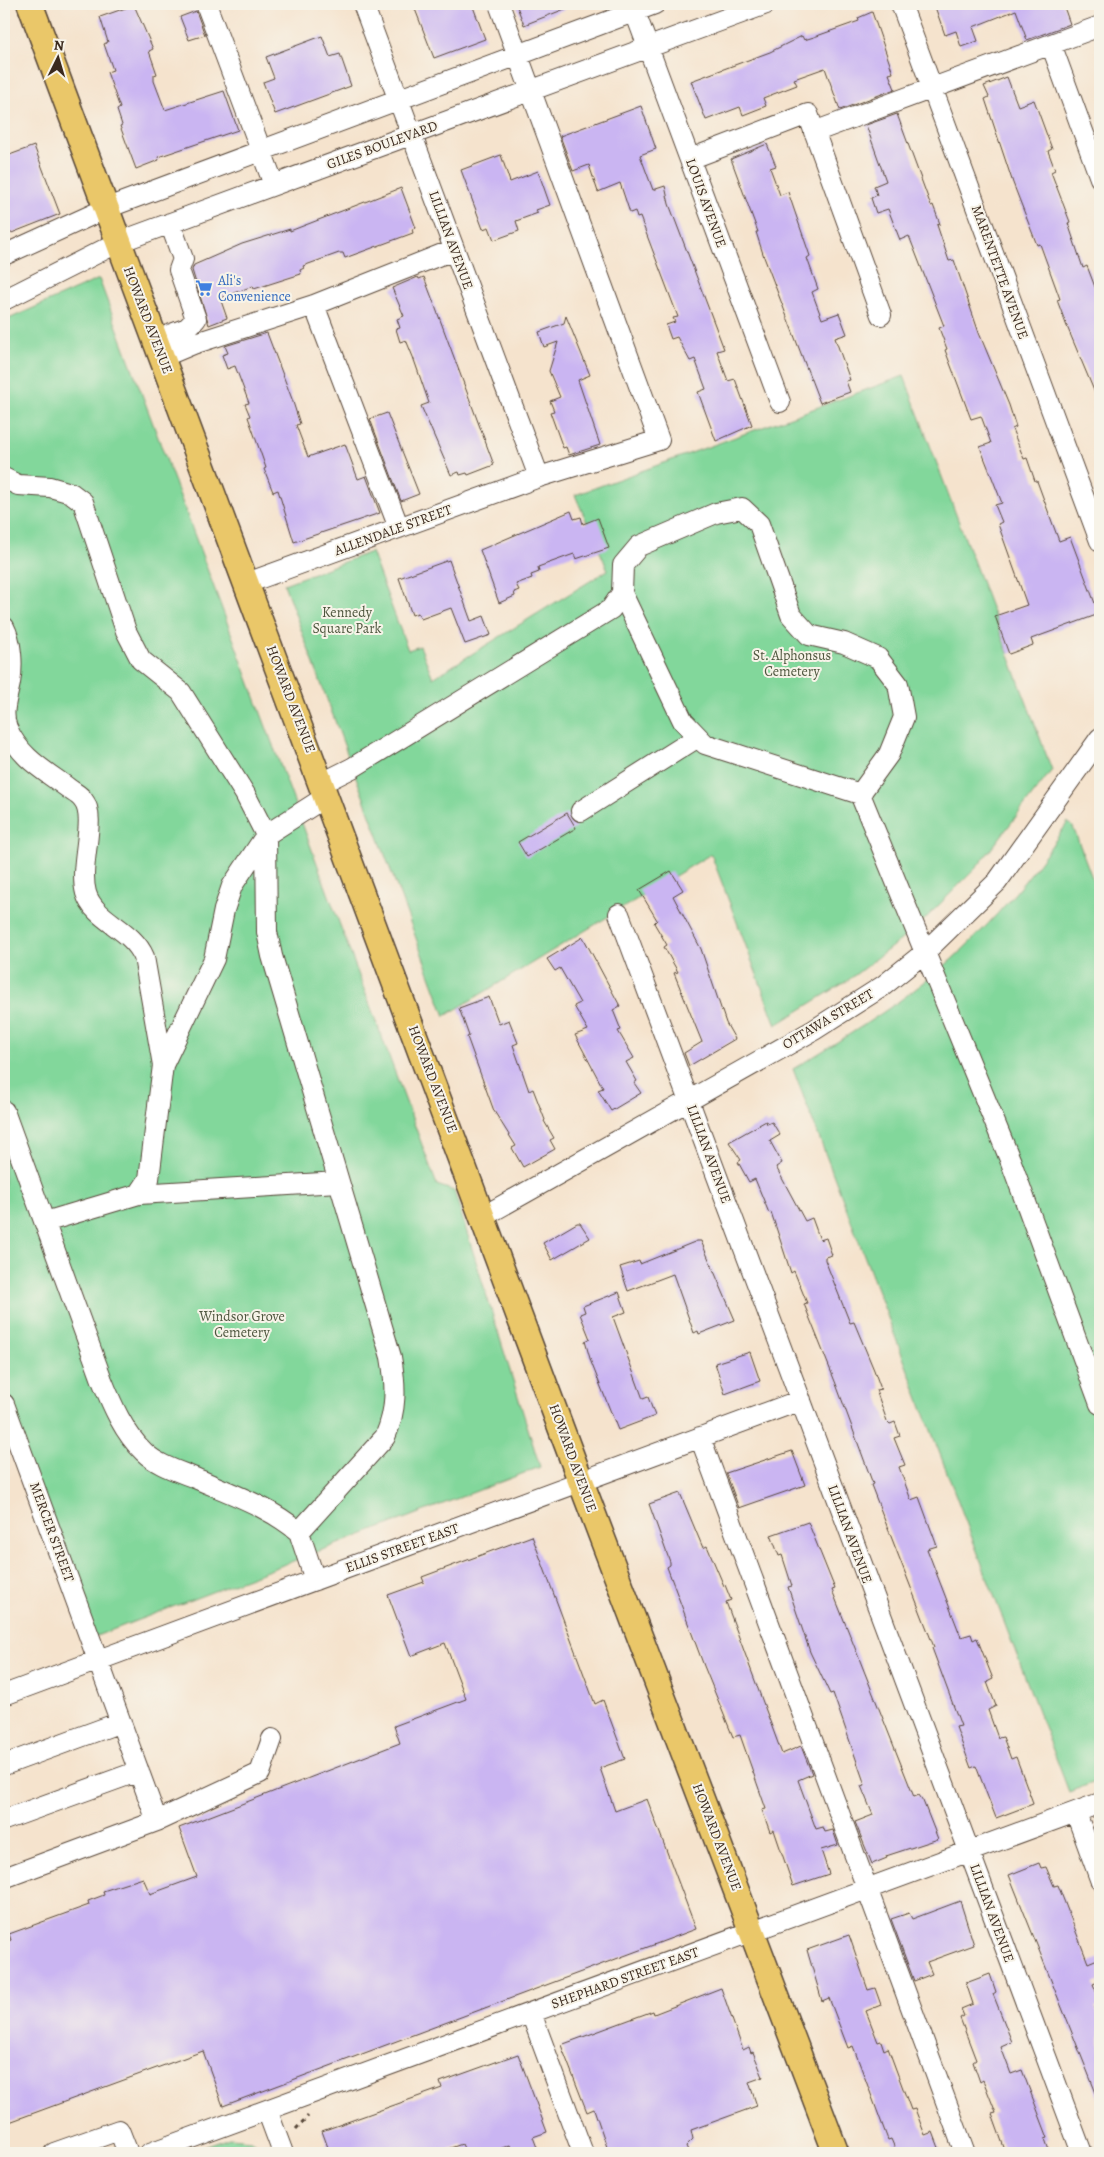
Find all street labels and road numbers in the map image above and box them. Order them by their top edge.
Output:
street label: GILES BOULEVARD [324,116,440,174]
street label: LOUIS AVENUE [681,156,731,250]
street label: LILLIAN AVENUE [424,188,478,292]
street label: MARENTETTE AVENUE [967,202,1033,342]
street label: HOWARD AVENUE [119,263,177,377]
street label: ALLENDALE STREET [331,500,455,560]
street label: HOWARD AVENUE [262,642,320,756]
street label: OTTAWA STREET [779,984,878,1054]
street label: HOWARD AVENUE [404,1022,462,1136]
street label: LILLIAN AVENUE [682,1102,736,1206]
street label: HOWARD AVENUE [545,1401,601,1515]
street label: MERCER STREET [25,1480,79,1585]
street label: LILLIAN AVENUE [823,1482,877,1586]
street label: ELLIS STREET EAST [343,1519,462,1577]
street label: HOWARD AVENUE [688,1780,746,1894]
street label: LILLIAN AVENUE [965,1861,1019,1965]
street label: SHEPHARD STREET EAST [549,1942,702,2014]

